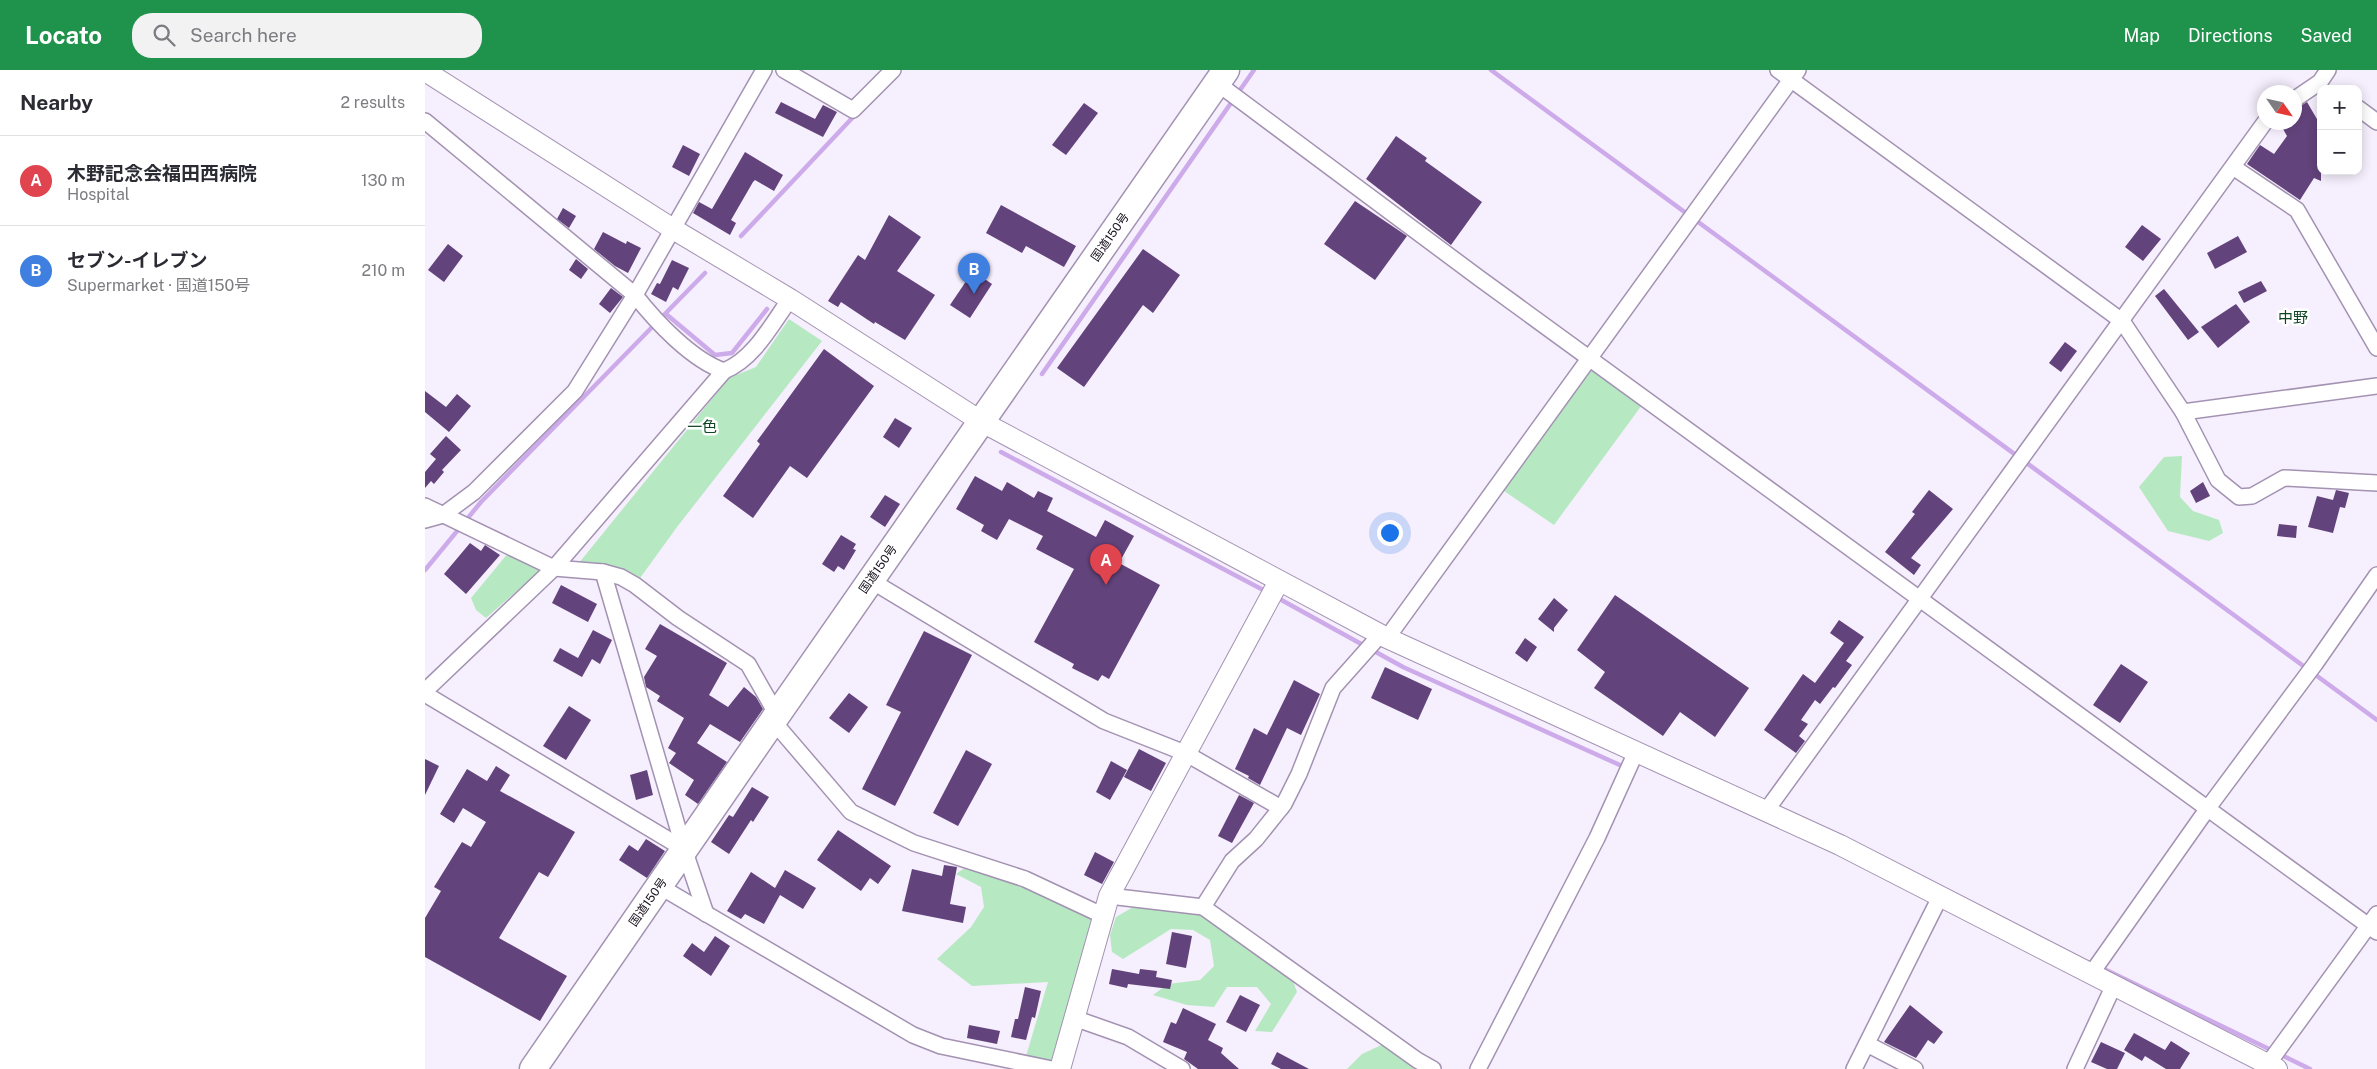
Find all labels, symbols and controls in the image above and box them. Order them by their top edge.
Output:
search box [132,13,482,58]
text: Locato [25,21,102,49]
icon: search [150,21,178,49]
text: Search here [190,24,297,46]
text: Map [2123,25,2160,46]
text: Directions [2188,25,2273,46]
text: Saved [2301,25,2352,46]
north arrow [2257,85,2302,130]
map controls [2317,85,2362,175]
button: + [2317,85,2362,130]
text: Nearby [20,90,93,115]
text: 2 results [340,93,405,112]
button: − [2317,130,2362,175]
text: 木野記念会福田西病院 [67,162,257,184]
text: A [30,171,42,190]
text: 130 m [361,171,405,190]
text: Hospital [67,185,130,204]
street label: 国道150号 [1088,210,1132,264]
text: セブン-イレブン [67,249,207,271]
pin: B [958,253,990,294]
text: B [31,261,41,280]
text: 210 m [361,261,405,280]
text: Supermarket · 国道150号 [67,276,250,295]
district label: 中野 [2278,309,2308,326]
district label: 一色 [687,418,717,435]
your location [1377,520,1403,546]
street label: 国道150号 [856,542,900,596]
pin: A [1090,544,1122,585]
street label: 国道150号 [626,875,670,929]

